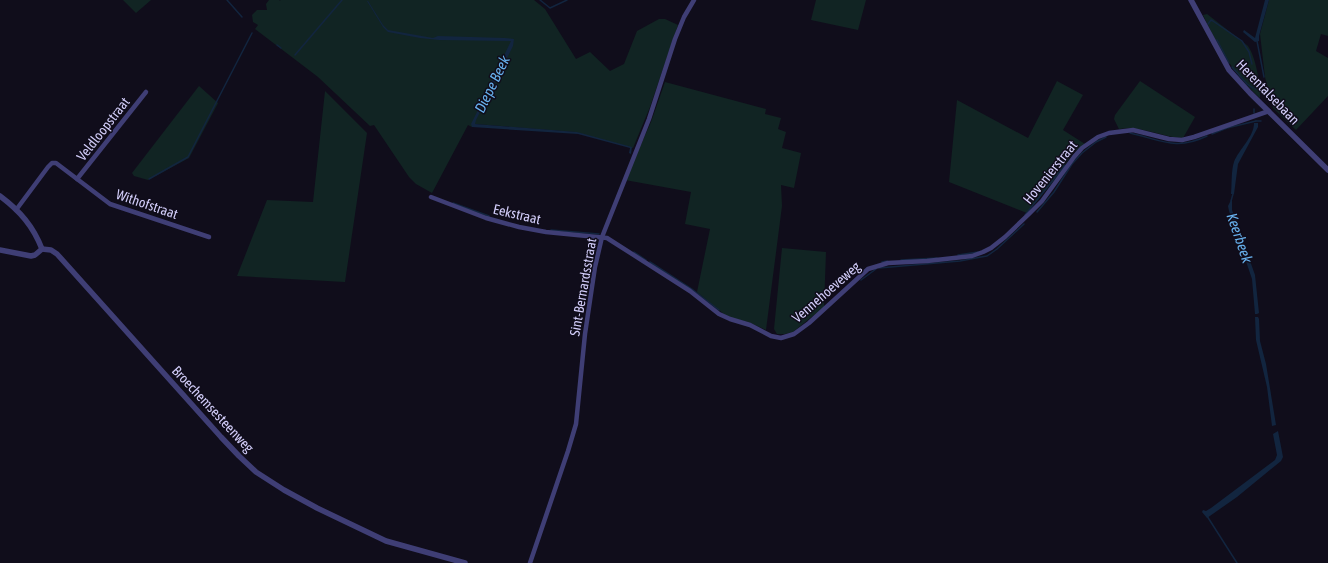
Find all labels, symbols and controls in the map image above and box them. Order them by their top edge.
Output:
water label: Diepe Beek [471,52,513,115]
street label: Herentalsebaan [1233,56,1303,128]
street label: Veldloopstraat [73,94,133,164]
street label: Hovenierstraat [1020,137,1080,207]
street label: Withofstraat [114,186,180,222]
street label: Eekstraat [492,201,542,227]
water label: Keerbeek [1224,211,1257,266]
street label: Sint-Bernardsstraat [566,237,600,337]
street label: Vennehoeveweg [789,258,863,326]
street label: Broechemsesteenweg [169,363,257,455]

